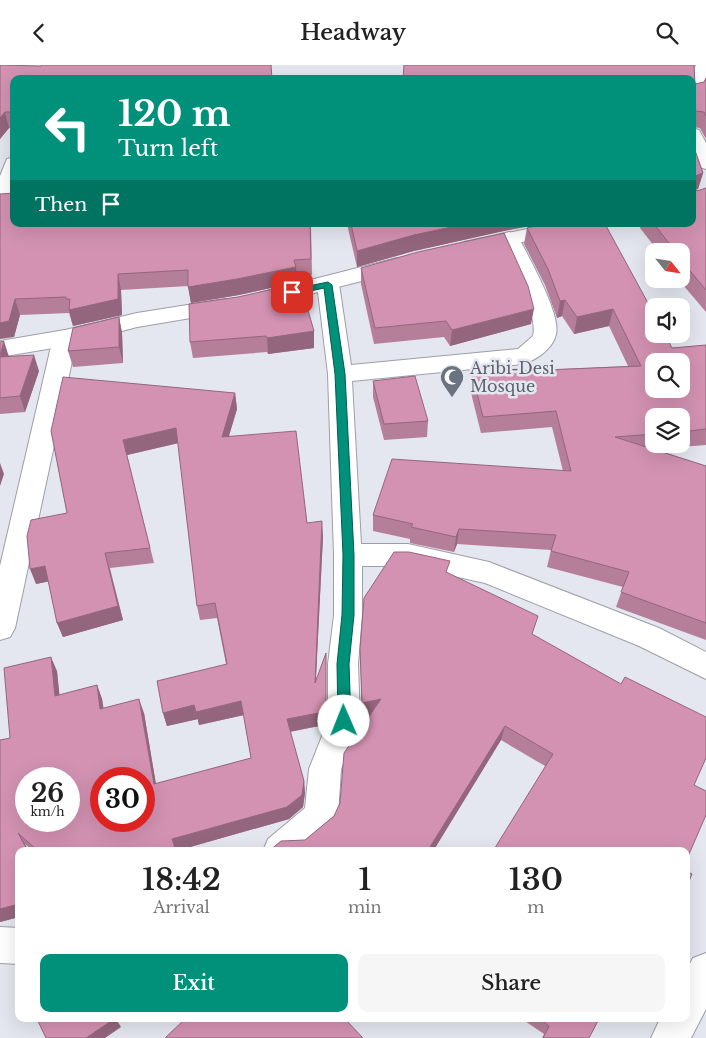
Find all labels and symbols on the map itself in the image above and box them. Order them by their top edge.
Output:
north arrow [645,243,690,287]
pin [271,271,313,313]
place label: Aribi-Desi Mosque [469,358,555,396]
mosque icon: Aribi-Desi Mosque [439,364,465,398]
position arrow [317,694,369,746]
speed limit sign: 30 [90,767,155,832]

